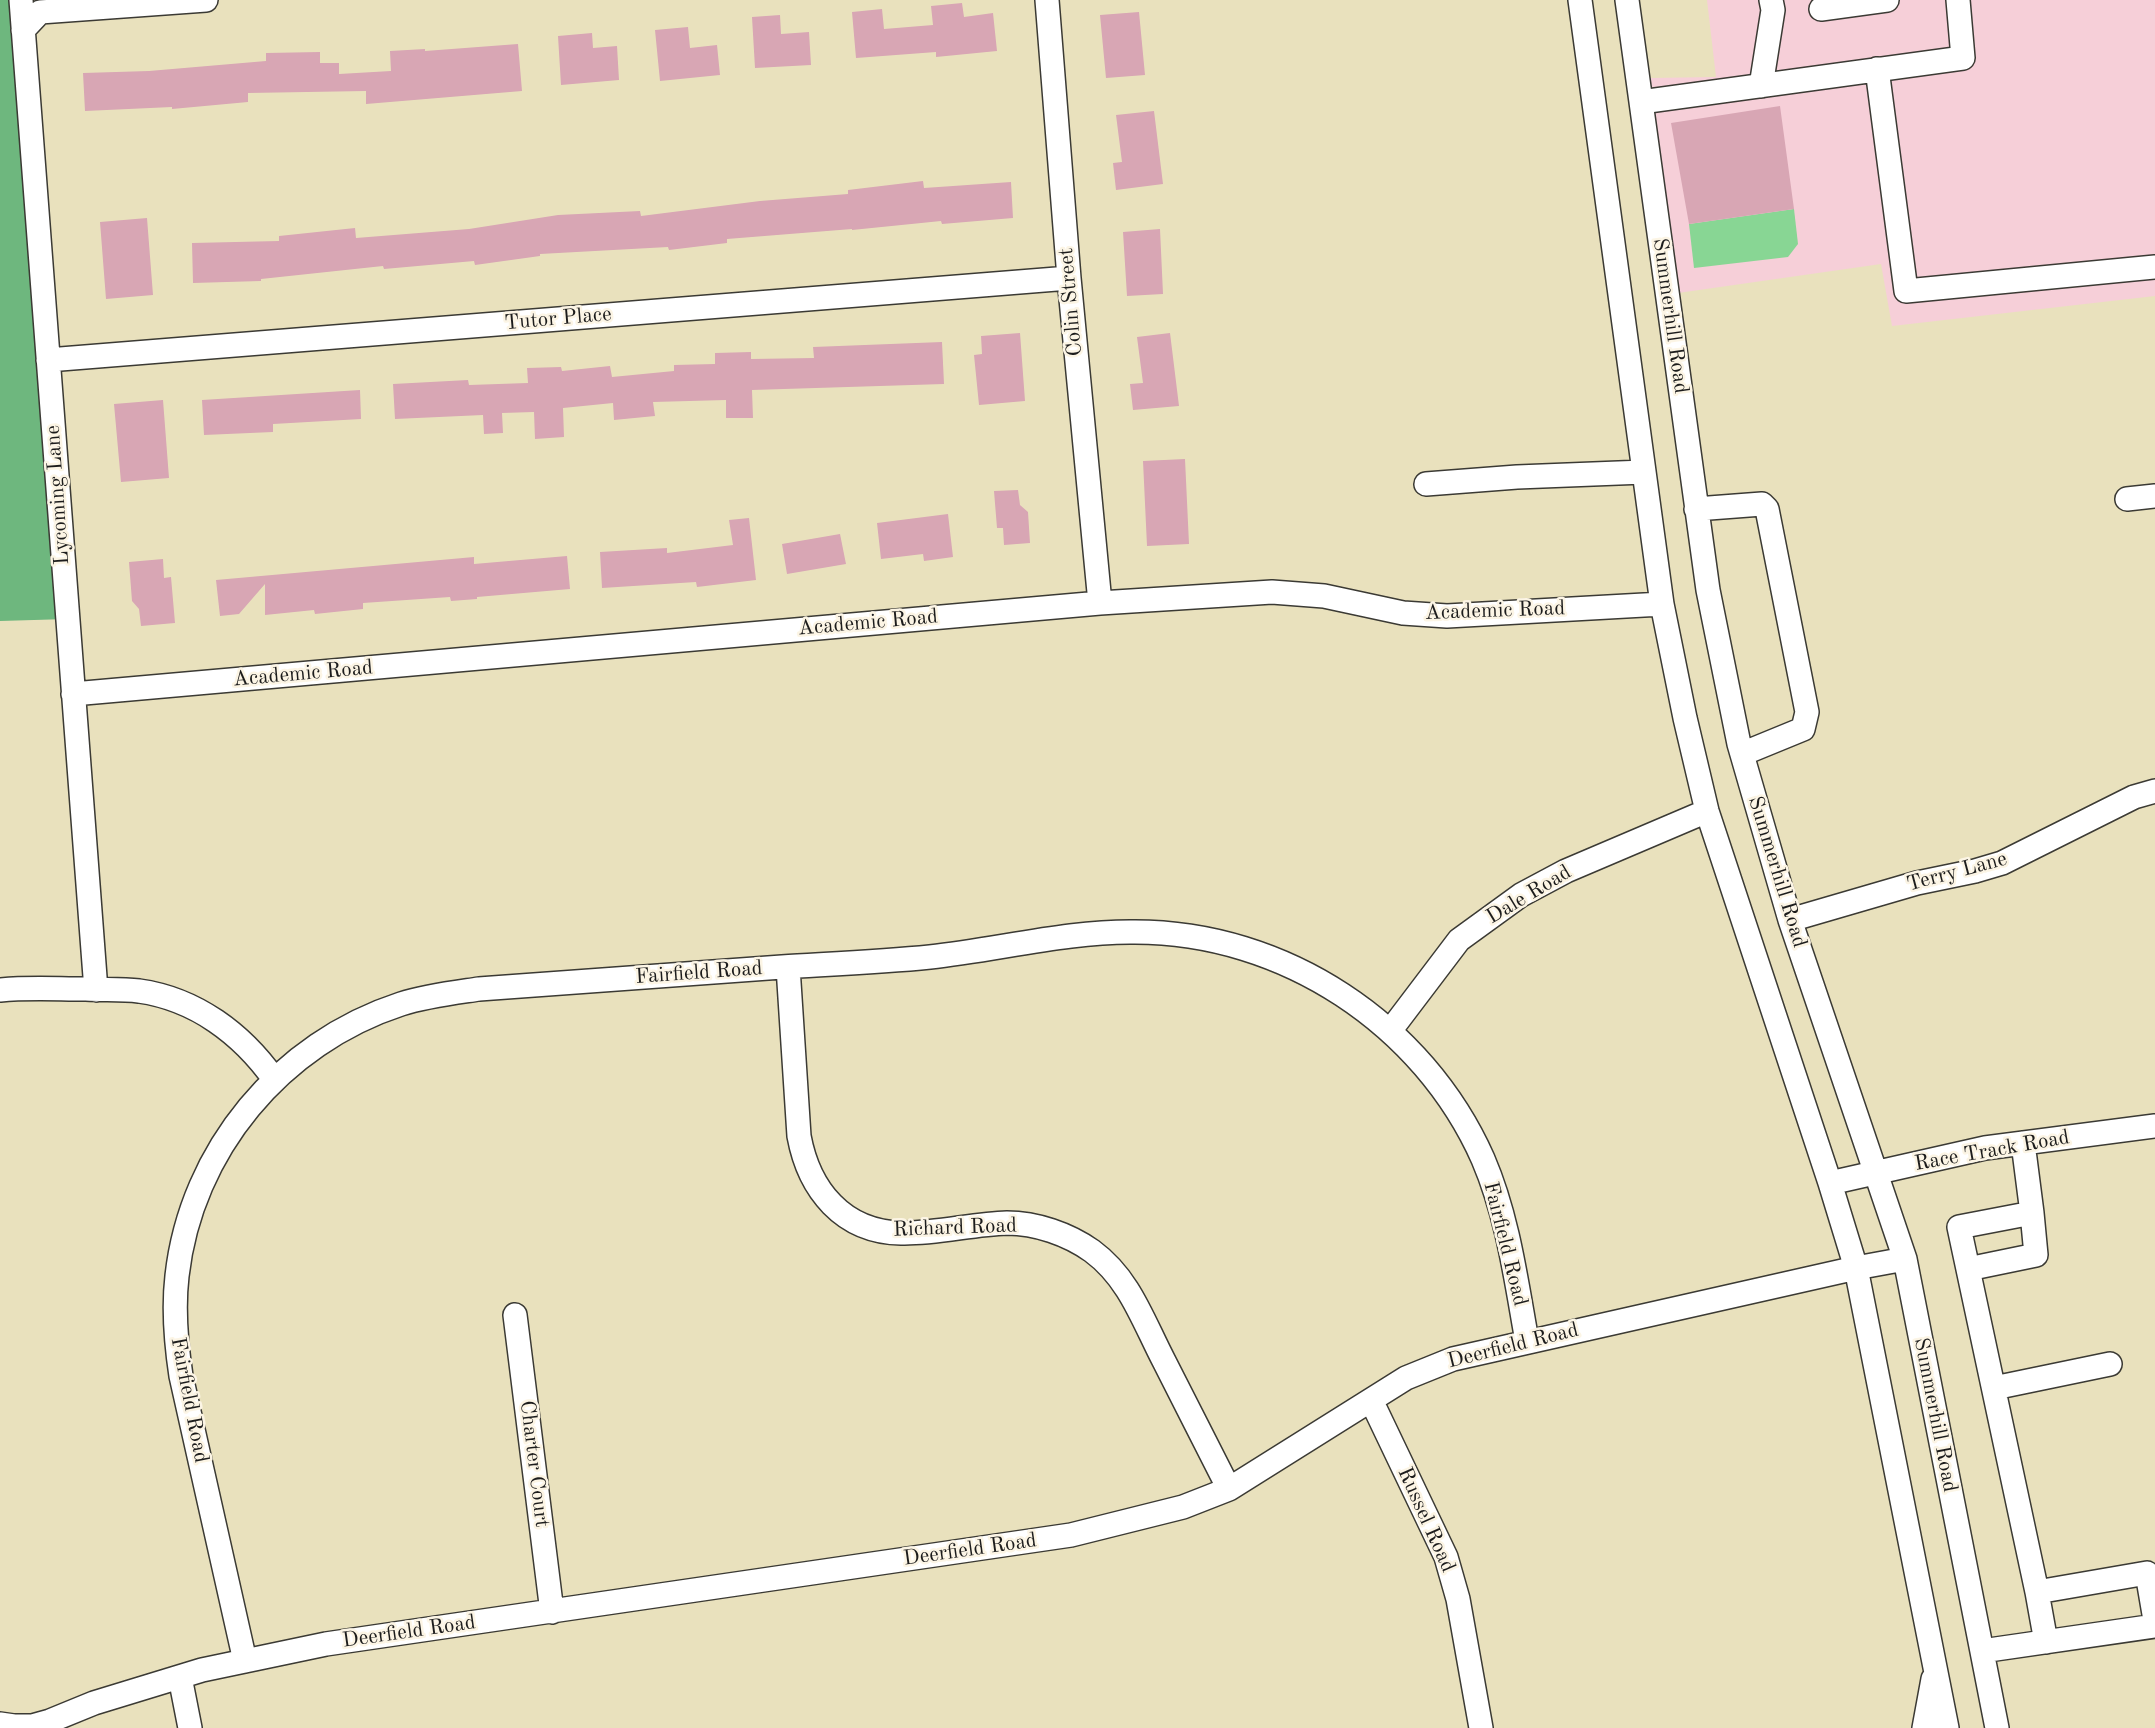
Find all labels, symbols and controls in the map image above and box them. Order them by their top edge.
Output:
street label: Summerhill Road [1647,237,1693,395]
street label: Colin Street [1054,247,1088,357]
street label: Tutor Place [503,302,613,336]
street label: Lycoming Lane [41,424,75,566]
street label: Academic Road [1424,596,1566,626]
street label: Academic Road [797,604,939,642]
street label: Academic Road [232,655,374,693]
street label: Summerhill Road [1742,793,1812,951]
street label: Terry Lane [1904,847,2010,897]
street label: Dale Road [1482,860,1576,930]
street label: Fairfield Road [634,956,764,990]
street label: Race Track Road [1913,1125,2071,1177]
street label: Fairfield Road [1477,1179,1533,1309]
street label: Richard Road [893,1213,1017,1243]
street label: Deerfield Road [1445,1318,1581,1374]
street label: Fairfield Road [164,1335,214,1465]
street label: Summerhill Road [1908,1336,1962,1494]
street label: Charter Court [514,1399,554,1529]
street label: Russel Road [1392,1463,1460,1577]
street label: Deerfield Road [902,1528,1038,1572]
street label: Deerfield Road [341,1610,477,1654]

